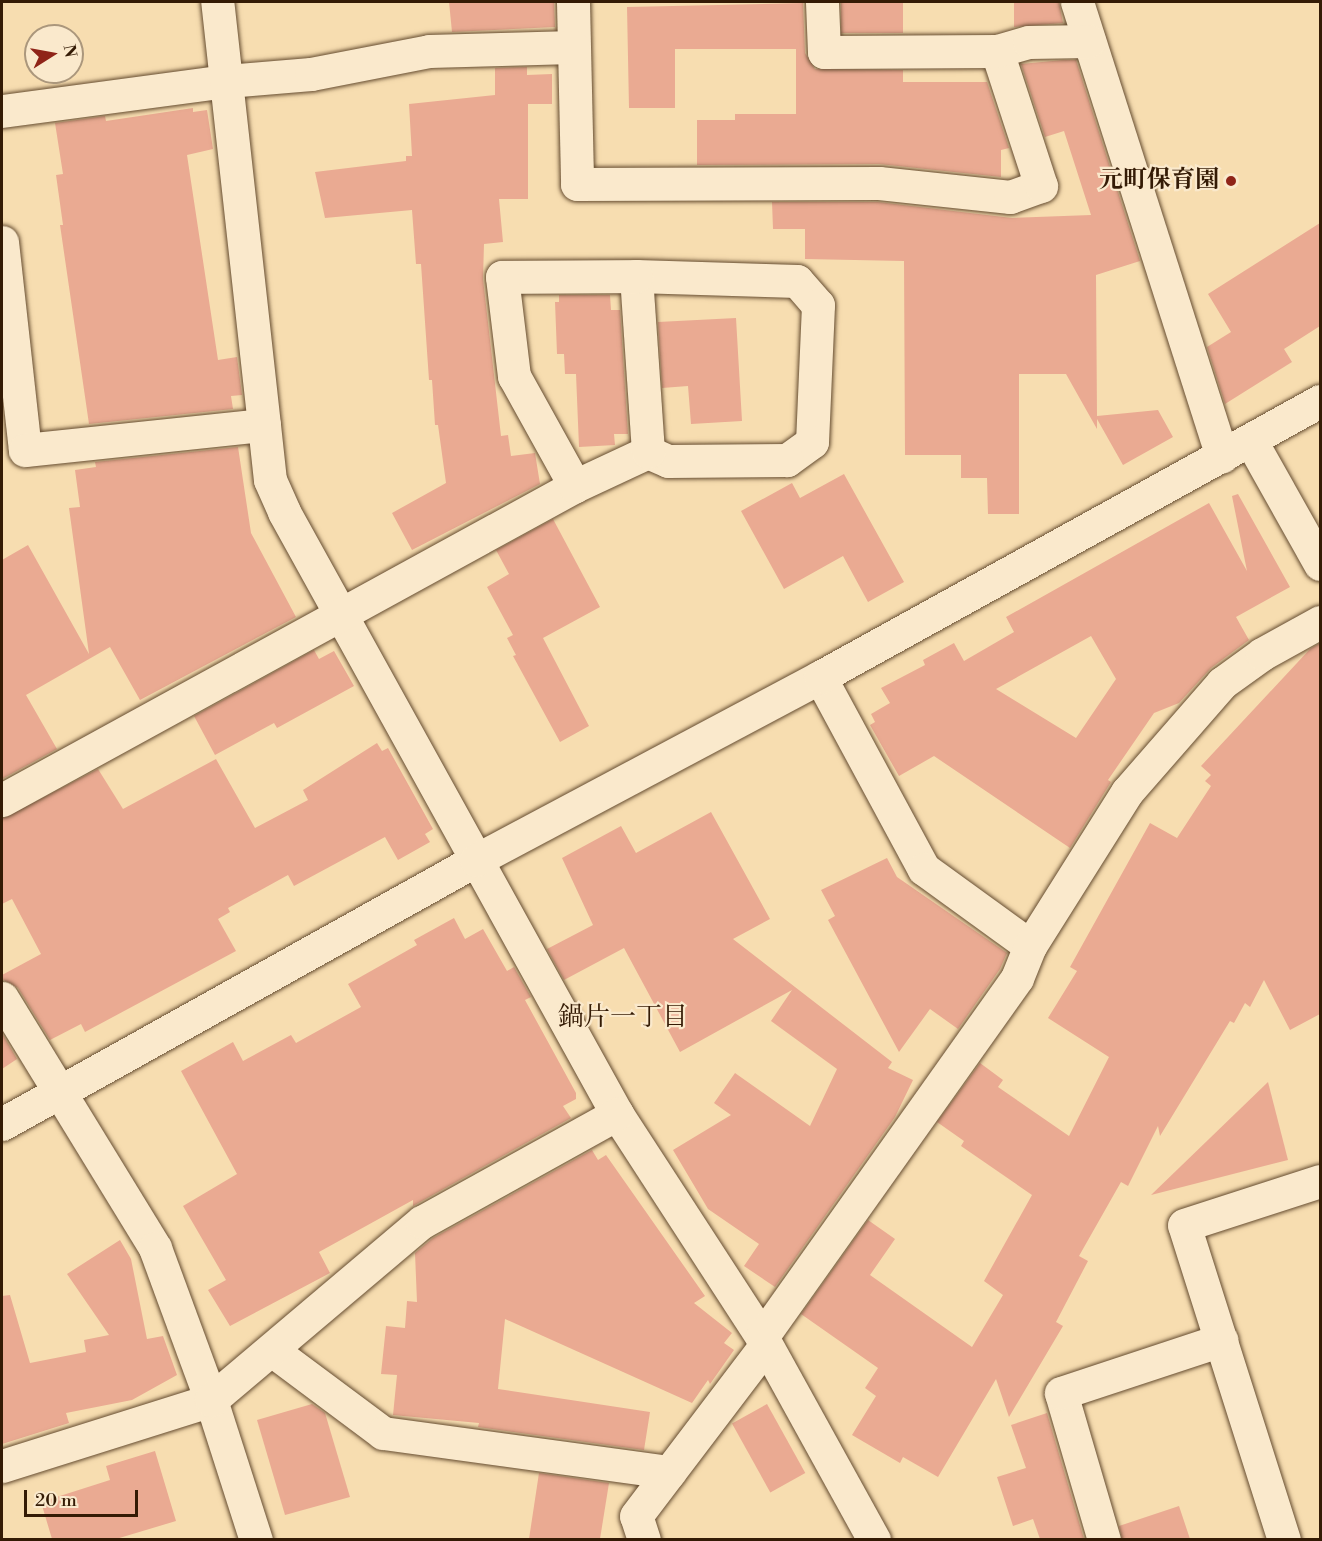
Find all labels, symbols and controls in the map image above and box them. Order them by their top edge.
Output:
north arrow [24,24,84,84]
text: N [59,43,81,59]
place label: 元町保育園 [1099,167,1219,195]
marker: 元町保育園 [1224,174,1238,188]
district label: 鍋片一丁目 [558,1002,688,1034]
scale bar [27,1478,141,1516]
text: 20 m [35,1489,77,1512]

